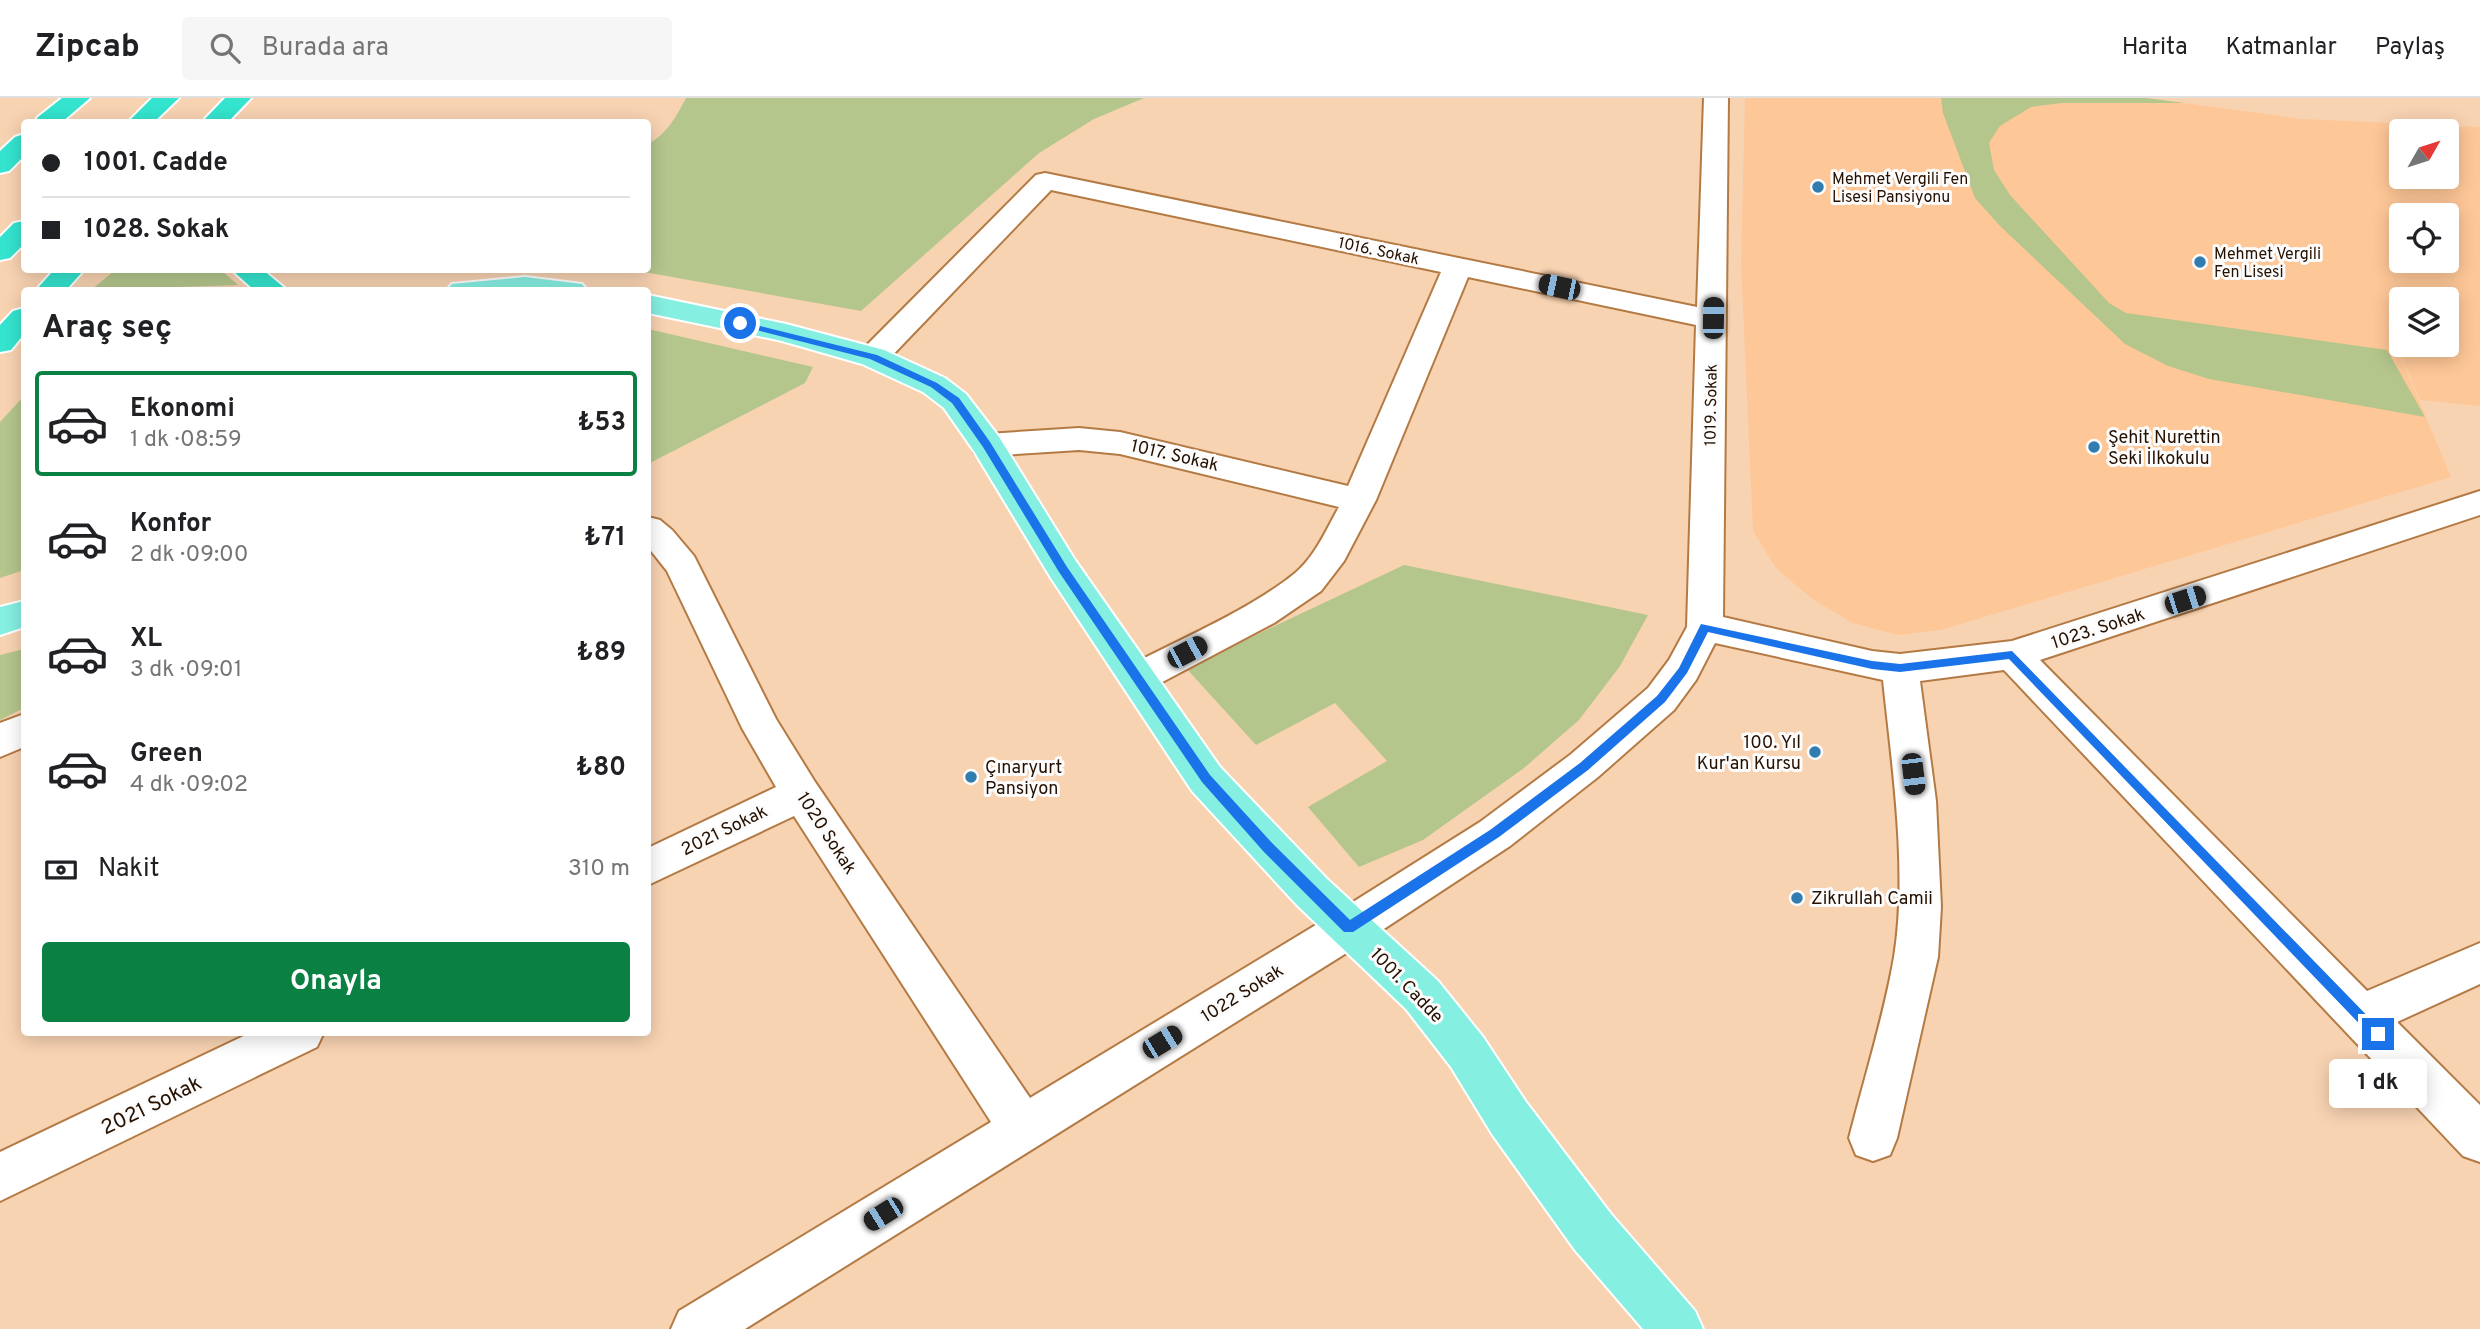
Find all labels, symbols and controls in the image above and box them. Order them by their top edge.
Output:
search box [182,17,672,80]
text: Zipcab [35,27,140,69]
icon: search [206,29,244,67]
text: Burada ara [262,32,389,65]
text: Harita [2122,33,2188,63]
text: Katmanlar [2226,33,2337,63]
text: Paylaş [2375,33,2445,63]
north arrow [2389,119,2459,189]
map controls [2389,119,2459,357]
text: 1001. Cadde [84,147,228,180]
place label: Mehmet Vergili Fen Lisesi Pansiyonu [1832,170,1968,208]
marker: Mehmet Vergili Fen Lisesi Pansiyonu [1810,179,1826,195]
button: locate [2389,203,2459,273]
text: 1028. Sokak [84,214,229,247]
street label: 1016. Sokak [1336,234,1421,270]
place label: Mehmet Vergili Fen Lisesi [2214,245,2321,283]
marker: Mehmet Vergili Fen Lisesi [2192,254,2208,270]
car [1537,272,1582,302]
button: layers [2389,287,2459,357]
car [1703,297,1724,339]
route start [724,307,756,339]
text: Araç seç [42,309,172,349]
street label: 1019. Sokak [1701,364,1723,446]
icon: car [46,392,109,455]
text: Ekonomi [130,393,235,426]
text: ₺53 [577,407,626,440]
text: 1 dk · 08:59 [130,426,242,455]
place label: Şehit Nurettin Seki İlkokulu [2108,427,2221,471]
street label: 1017. Sokak [1129,435,1221,478]
marker: Şehit Nurettin Seki İlkokulu [2086,439,2102,455]
icon: car [46,507,109,570]
text: Konfor [130,508,211,541]
text: ₺71 [584,522,626,555]
text: 2 dk · 09:00 [130,541,248,570]
car [2162,584,2209,616]
street label: 1023. Sokak [2049,604,2148,655]
icon: car [46,622,109,685]
text: XL [130,623,162,656]
car [1164,633,1211,671]
text: ₺89 [577,637,626,670]
text: 3 dk · 09:01 [130,656,242,685]
place label: 100. Yıl Kur'an Kursu [1697,732,1801,776]
icon: car [46,737,109,800]
text: Green [130,738,203,771]
marker: 100. Yıl Kur'an Kursu [1807,744,1823,760]
text: ₺80 [576,752,626,785]
car [1901,752,1926,796]
place label: Çınaryurt Pansiyon [985,757,1062,801]
marker: Çınaryurt Pansiyon [963,769,979,785]
text: 4 dk · 09:02 [130,771,248,800]
street label: 1020 Sokak [791,788,861,879]
street label: 2021 Sokak [678,801,772,862]
icon: cash [42,851,80,889]
text: Nakit [98,853,160,886]
text: 310 m [568,855,630,884]
place label: Zikrullah Camii [1811,888,1933,911]
marker: Zikrullah Camii [1789,890,1805,906]
button: Onayla [42,942,630,1022]
street label: 1001. Cadde [1364,944,1447,1029]
street label: 1022 Sokak [1197,960,1288,1029]
route end [2362,1018,2394,1050]
car [1139,1022,1186,1062]
callout: 1 dk [2329,1058,2427,1108]
text: 1 dk [2357,1069,2399,1098]
street label: 2021 Sokak [97,1070,206,1142]
car [860,1194,907,1234]

